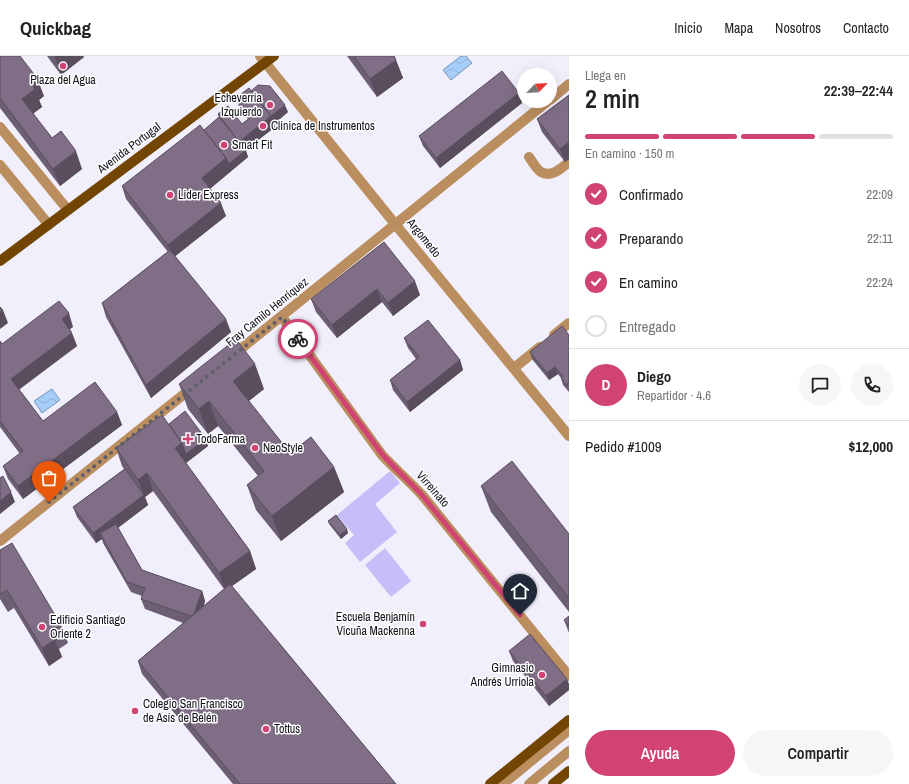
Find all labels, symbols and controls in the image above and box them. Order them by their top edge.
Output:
text: Quickbag [20,15,91,41]
text: Inicio [674,19,702,37]
text: Mapa [724,19,753,37]
text: Nosotros [775,19,821,37]
text: Contacto [843,19,889,37]
marker: Plaza del Agua [58,61,68,71]
text: Llega en [585,67,626,84]
north arrow [517,68,557,108]
map controls [517,68,557,108]
place label: Plaza del Agua [30,72,96,88]
text: 22:39–22:44 [824,80,893,101]
text: 2 min [585,81,640,116]
place label: Echeverria Izquierdo [214,90,263,120]
marker: Echeverria Izquierdo [265,100,275,110]
place label: Clinica de Instrumentos [271,118,375,134]
street label: Avenida Portugal [93,119,164,178]
marker: Clinica de Instrumentos [258,121,268,131]
place label: Smart Fit [232,137,273,153]
marker: Smart Fit [219,140,229,150]
text: En camino · 150 m [585,145,674,162]
icon: check [585,183,607,205]
text: Confirmado [619,184,683,205]
text: 22:09 [866,186,893,203]
place label: Lider Express [178,187,239,203]
marker: Lider Express [165,190,175,200]
street label: Argomedo [403,215,445,261]
icon: check [585,227,607,249]
text: Preparando [619,228,683,249]
text: 22:11 [867,230,893,247]
icon: check [585,271,607,293]
text: En camino [619,272,678,293]
street label: Fray Camilo Henríquez [222,274,312,350]
text: 22:24 [866,274,893,291]
text: Entregado [619,316,676,337]
courier [278,319,318,359]
icon: bike [287,328,309,350]
button: chat [799,364,841,406]
button: phone [851,364,893,406]
text: Diego [637,366,671,387]
text: D [602,374,610,395]
text: Repartidor · 4.6 [637,387,711,404]
place label: TodoFarma [196,431,246,447]
marker: TodoFarma [183,434,193,444]
text: Pedido #1009 [585,436,662,457]
text: $12,000 [849,436,893,457]
place label: NeoStyle [263,440,303,456]
marker: NeoStyle [250,443,260,453]
pin [32,461,66,502]
icon: bag [38,467,60,489]
street label: Virreinato [413,468,453,510]
pin [503,574,537,615]
icon: home [509,580,531,602]
place label: Escuela Benjamín Vicuña Mackenna [336,609,416,639]
place label: Edificio Santiago Oriente 2 [50,612,126,642]
marker: Escuela Benjamín Vicuña Mackenna [418,619,428,629]
marker: Edificio Santiago Oriente 2 [37,622,47,632]
place label: Gimnasio Andrés Urriola [470,660,535,690]
marker: Gimnasio Andrés Urriola [537,670,547,680]
place label: Colegio San Francisco de Asís de Belén [143,696,243,726]
marker: Colegio San Francisco de Asís de Belén [130,706,140,716]
place label: Tottus [274,721,300,737]
marker: Tottus [261,724,271,734]
button: Ayuda [585,730,735,776]
button: Compartir [743,730,893,776]

